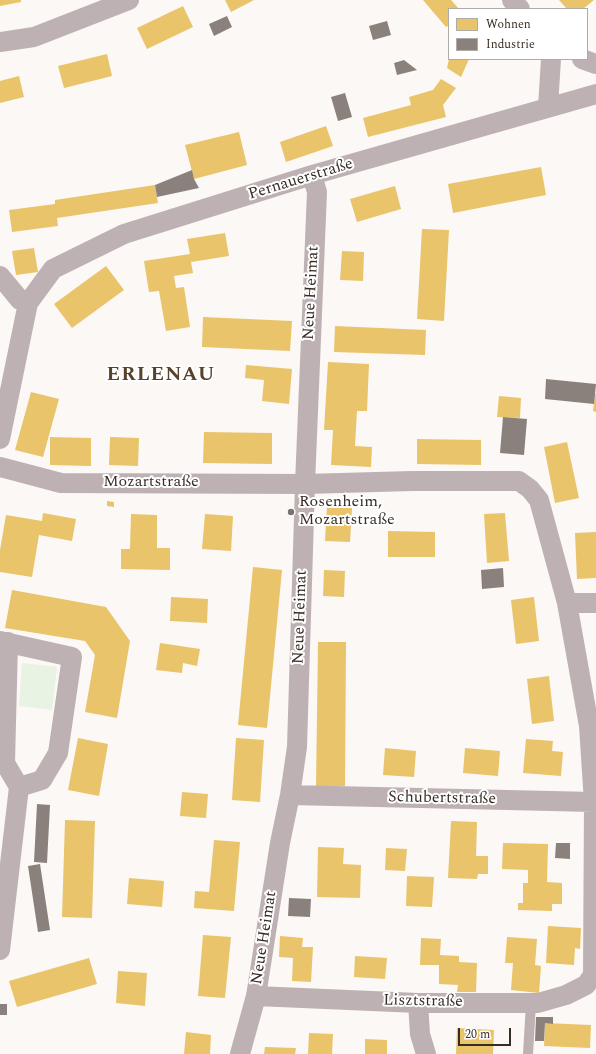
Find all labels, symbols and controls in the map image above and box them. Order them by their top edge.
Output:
legend [448,8,588,60]
text: Wohnen [486,15,531,34]
text: Industrie [486,35,535,54]
street label: Pernauerstraße [246,155,356,205]
street label: Neue Heimat [300,245,324,341]
district label: ERLENAU [107,364,215,388]
street label: Mozartstraße [103,473,199,493]
place label: Rosenheim, Mozartstraße [299,493,395,531]
marker: Rosenheim, Mozartstraße [286,507,296,517]
street label: Neue Heimat [290,570,312,664]
street label: Schubertstraße [388,788,496,810]
street label: Neue Heimat [248,890,282,986]
street label: Lisztstraße [383,992,463,1012]
scale bar [460,1020,513,1046]
text: 20 m [465,1025,490,1044]

